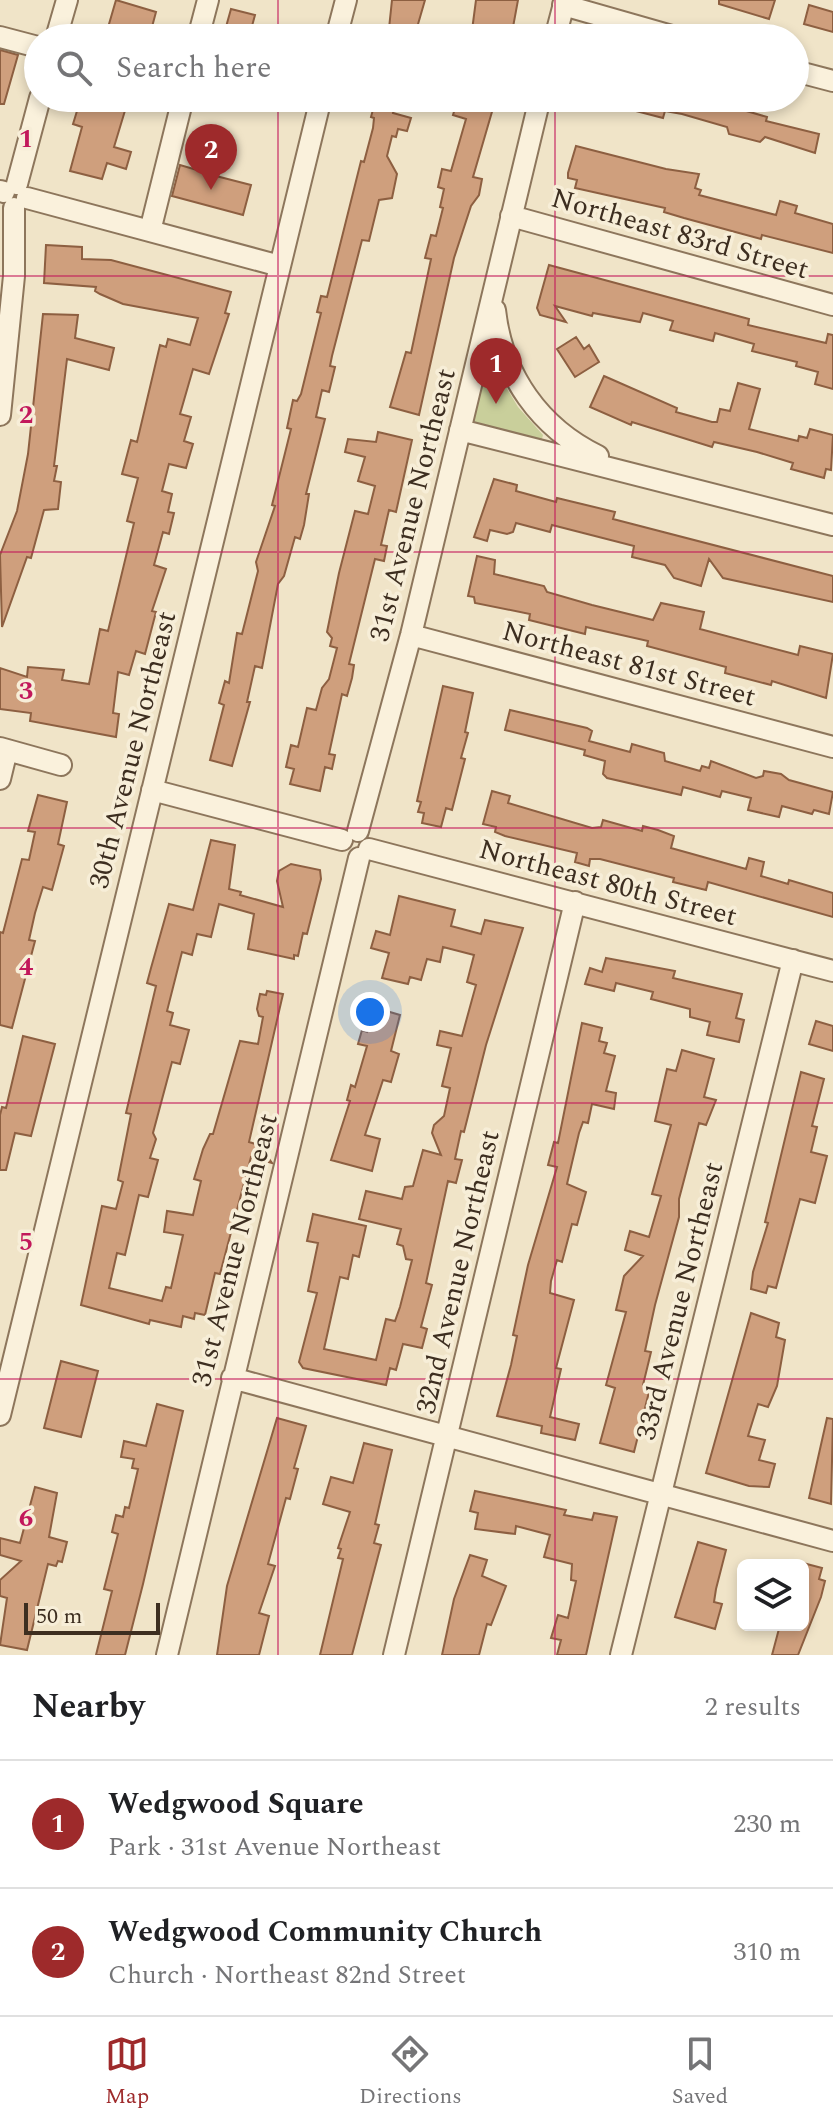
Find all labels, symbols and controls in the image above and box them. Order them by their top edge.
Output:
search box [24,24,809,112]
text: Search here [116,45,272,91]
icon: search [52,46,96,90]
text: 1 [19,119,33,159]
pin: 2 [185,124,237,190]
street label: Northeast 83rd Street [546,177,814,291]
pin: 1 [470,338,522,404]
street label: 31st Avenue Northeast [358,364,468,646]
text: 2 [19,395,33,435]
street label: 30th Avenue Northeast [78,607,188,893]
street label: Northeast 81st Street [497,609,761,719]
text: 3 [19,671,33,711]
street label: Northeast 80th Street [474,828,742,938]
text: 4 [19,947,34,987]
your location [350,992,390,1032]
street label: 31st Avenue Northeast [180,1109,290,1391]
street label: 32nd Avenue Northeast [404,1126,512,1418]
street label: 33rd Avenue Northeast [625,1157,735,1445]
text: 5 [19,1222,33,1262]
text: 6 [19,1498,33,1538]
map controls [737,1559,809,1631]
button: layers [737,1559,809,1631]
scale bar [24,1599,160,1635]
text: 50 m [36,1600,82,1633]
text: Nearby [32,1681,145,1733]
text: 2 results [705,1687,801,1727]
text: Wedgwood Square [108,1781,364,1827]
text: 1 [51,1804,65,1844]
text: 230 m [733,1804,801,1844]
text: Park · 31st Avenue Northeast [108,1827,441,1867]
text: Wedgwood Community Church [108,1909,542,1955]
text: 2 [51,1932,65,1972]
text: 310 m [733,1932,801,1972]
text: Church · Northeast 82nd Street [108,1955,466,1995]
tab: Map [105,2032,149,2113]
tab: Directions [359,2032,462,2113]
tab: Saved [672,2032,728,2113]

